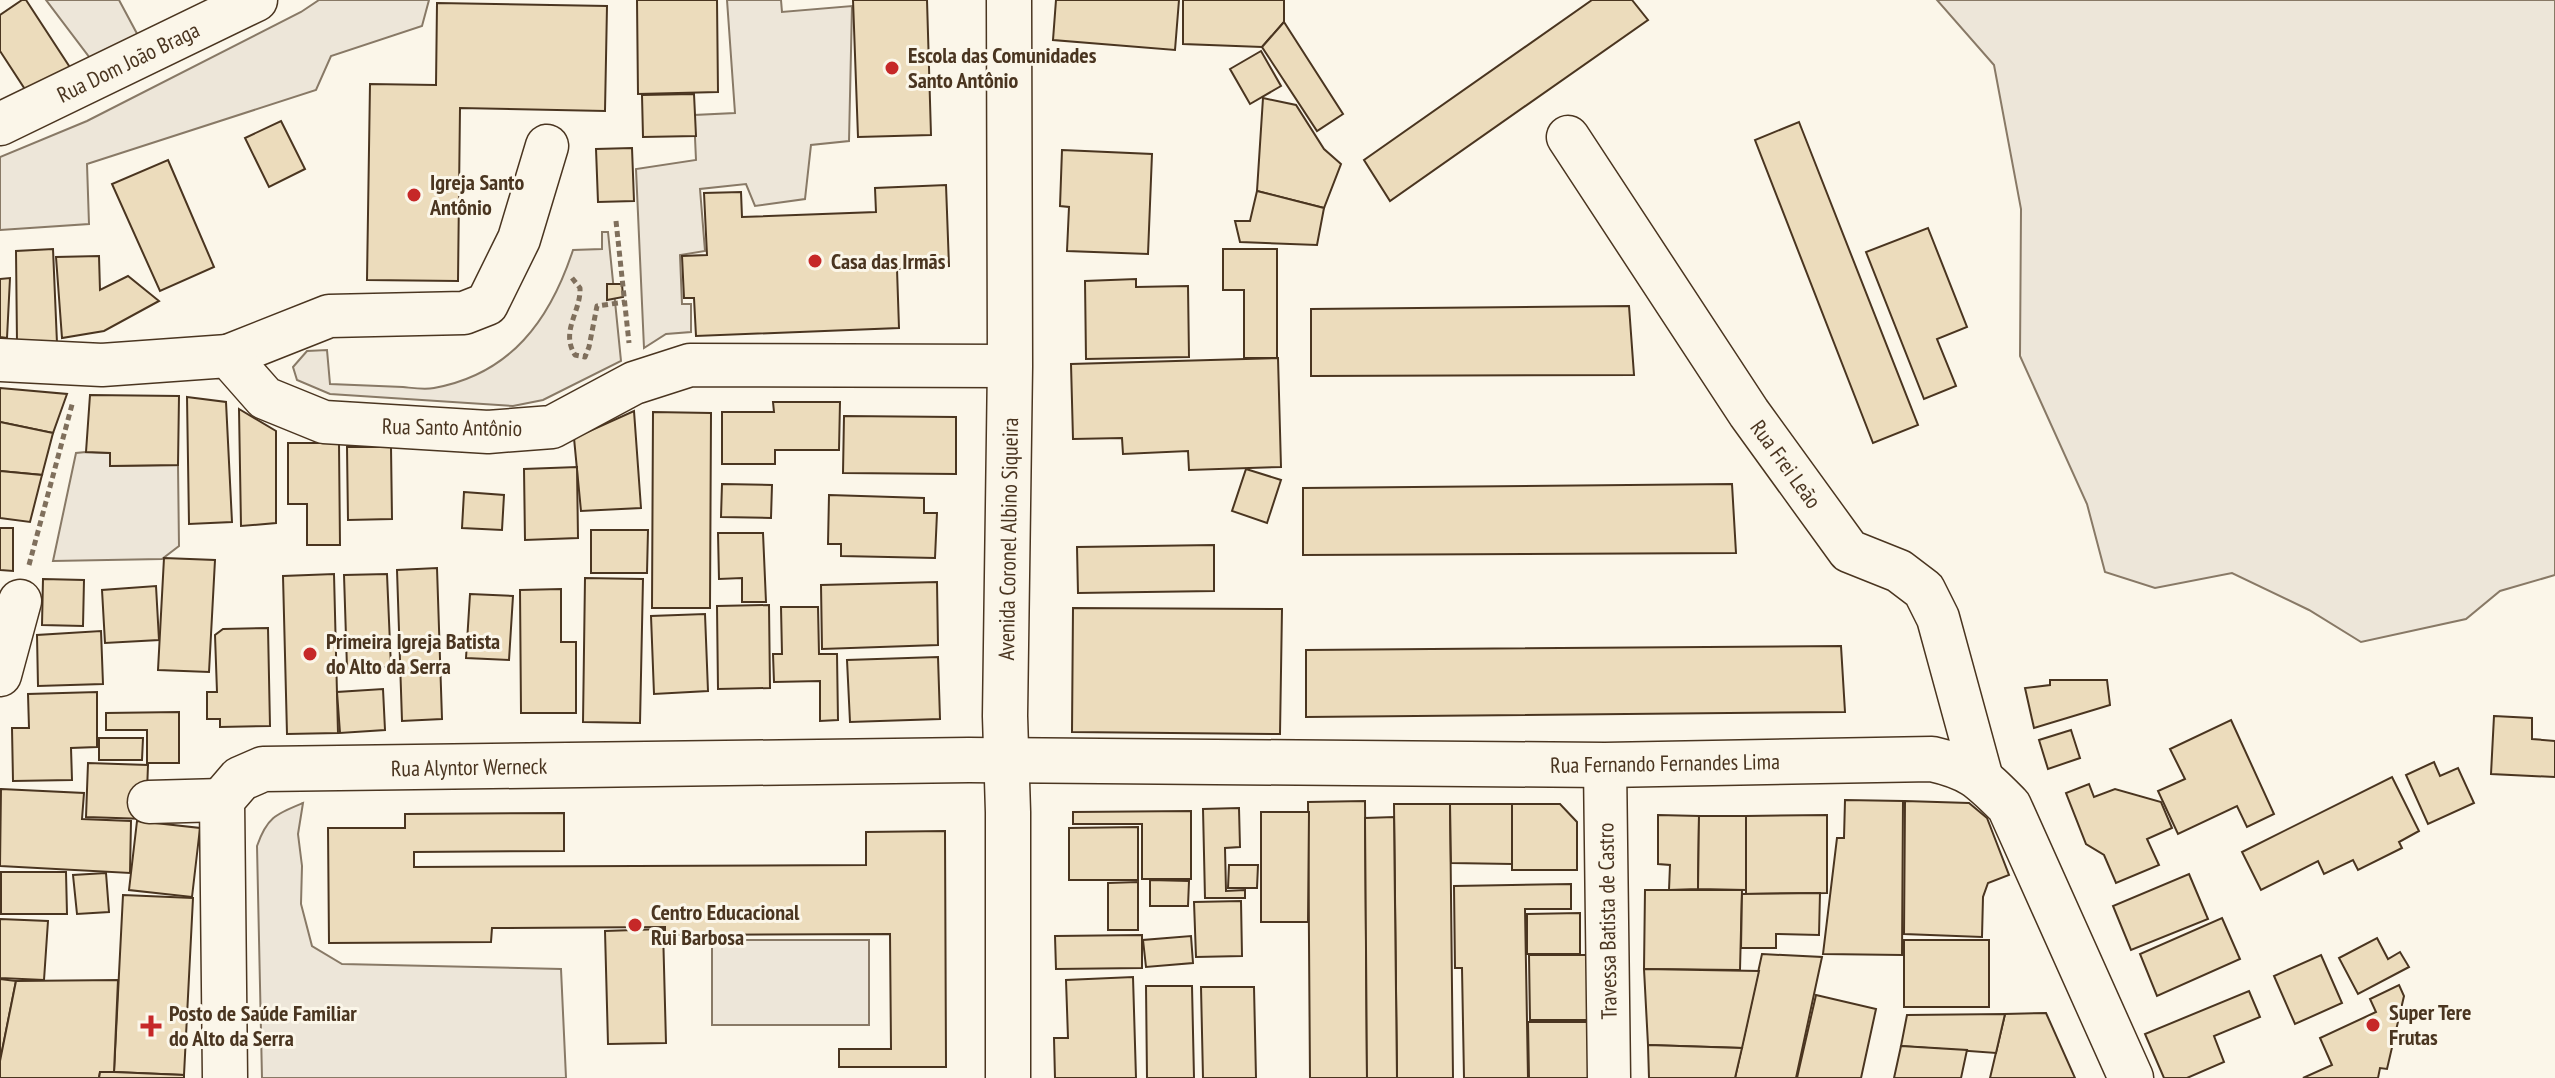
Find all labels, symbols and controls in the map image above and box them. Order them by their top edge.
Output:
street label: Rua Dom João Braga [52,15,204,109]
place label: Escola das Comunidades Santo Antônio [908,41,1097,94]
marker: Escola das Comunidades Santo Antônio [883,59,901,77]
place label: Igreja Santo Antônio [429,168,524,221]
marker: Igreja Santo Antônio [405,186,423,204]
place label: Casa das Irmãs [831,247,946,275]
marker: Casa das Irmãs [806,252,824,270]
street label: Rua Santo Antônio [382,412,522,442]
street label: Rua Frei Leão [1744,414,1828,514]
street label: Avenida Coronel Albino Siqueira [992,417,1024,661]
place label: Primeira Igreja Batista do Alto da Serra [326,627,500,680]
marker: Primeira Igreja Batista do Alto da Serra [301,645,319,663]
street label: Rua Fernando Fernandes Lima [1550,747,1780,779]
street label: Rua Alyntor Werneck [391,752,548,782]
street label: Travessa Batista de Castro [1591,822,1623,1020]
place label: Centro Educacional Rui Barbosa [651,898,800,951]
marker: Centro Educacional Rui Barbosa [626,916,644,934]
place label: Super Tere Frutas [2389,998,2471,1051]
place label: Posto de Saúde Familiar do Alto da Serra [169,999,357,1052]
marker: Posto de Saúde Familiar do Alto da Serra [140,1015,162,1037]
marker: Super Tere Frutas [2364,1016,2382,1034]

